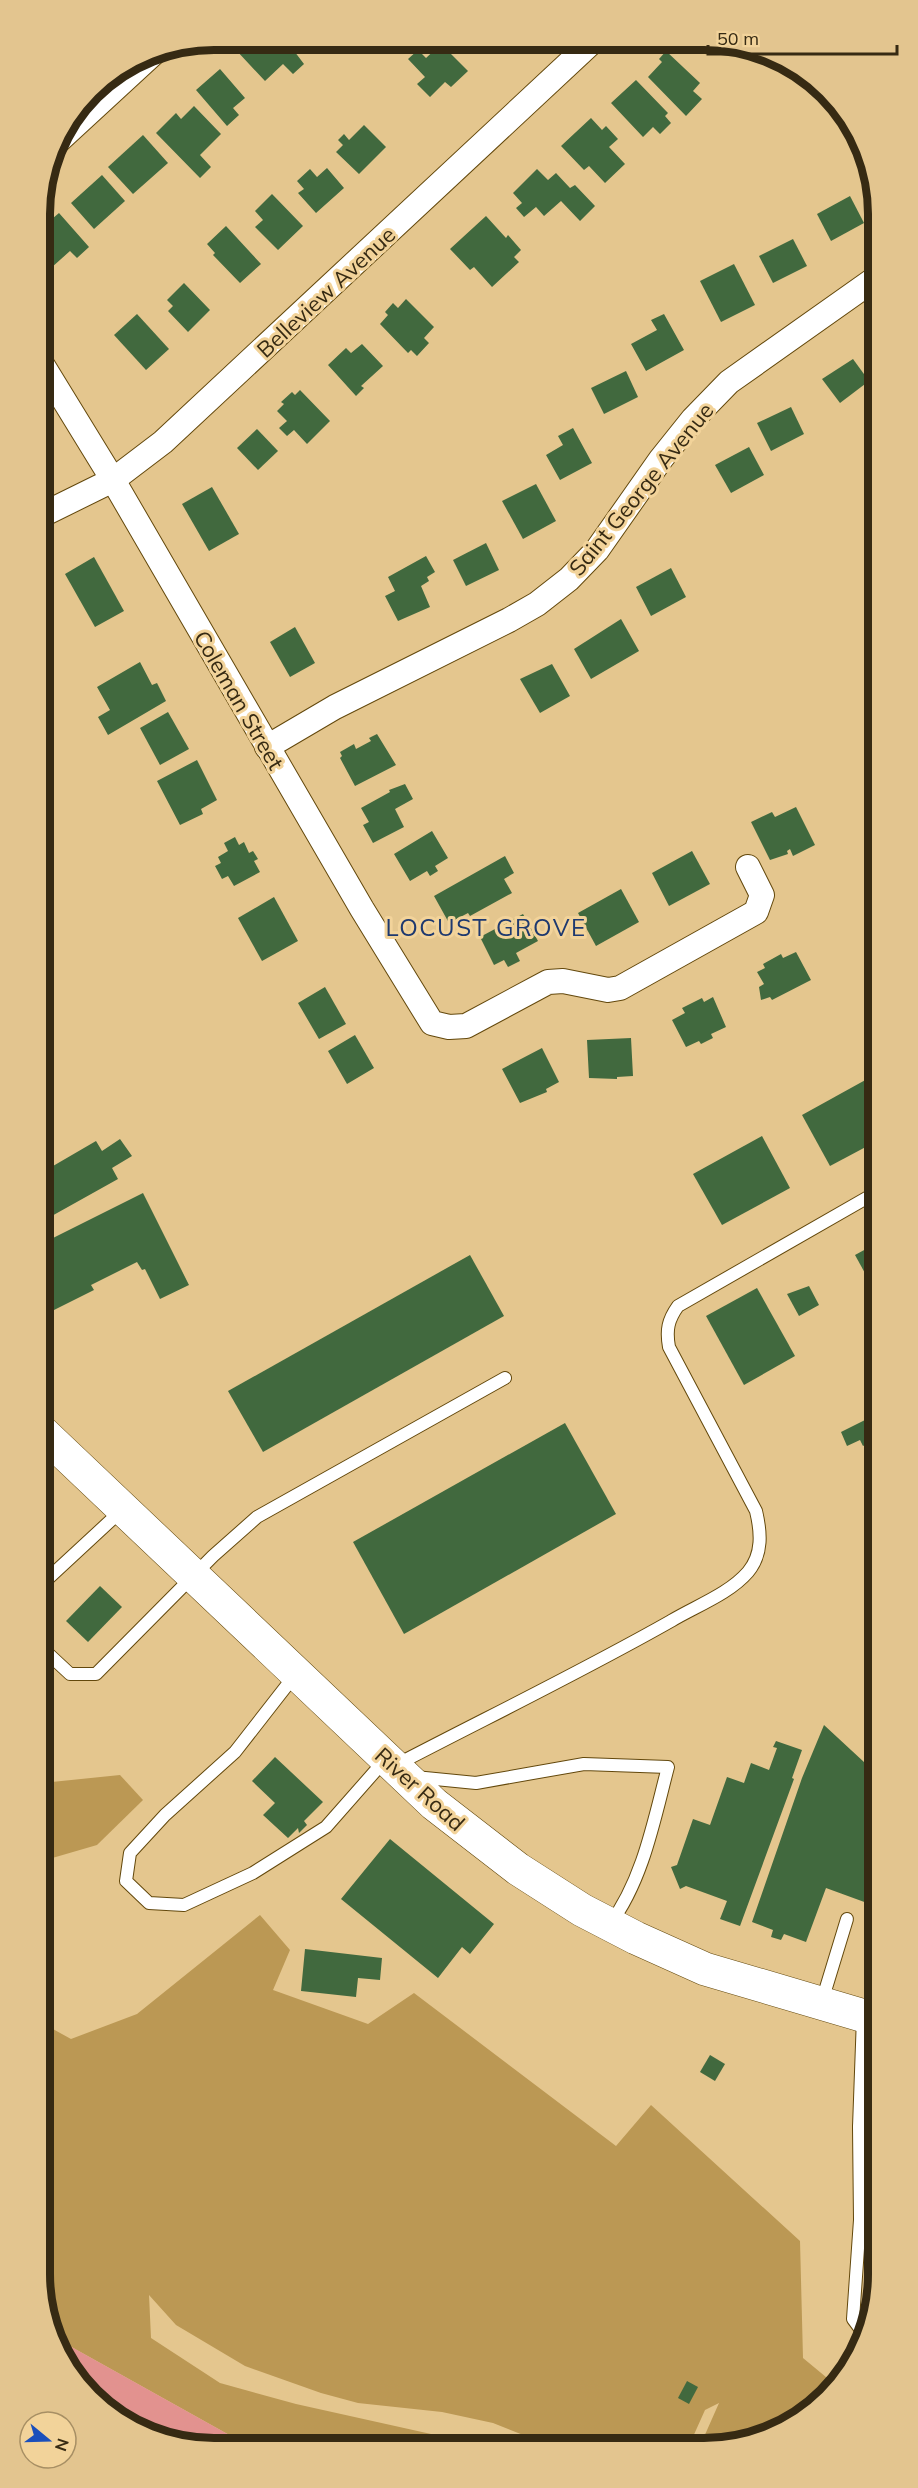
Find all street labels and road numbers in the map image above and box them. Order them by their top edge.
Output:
street label: Belleview Avenue [251,221,401,363]
street label: Saint George Avenue [563,397,719,581]
street label: Coleman Street [188,625,290,775]
street label: River Road [369,1741,471,1837]

